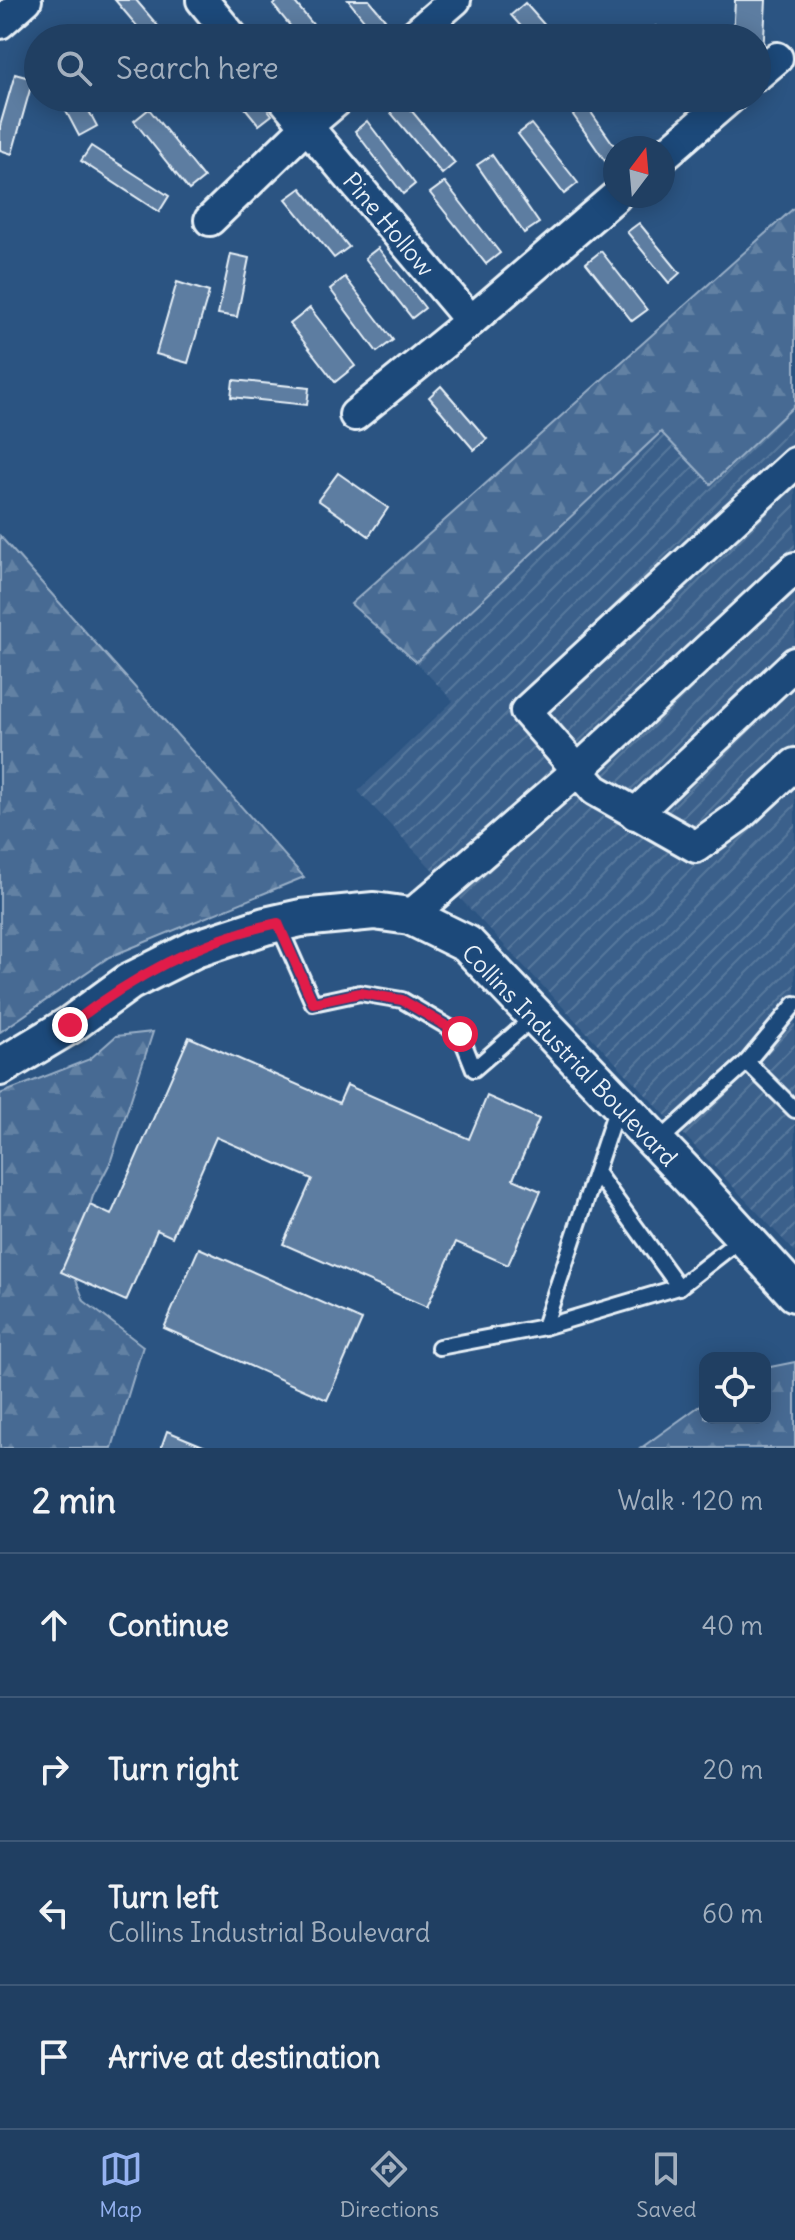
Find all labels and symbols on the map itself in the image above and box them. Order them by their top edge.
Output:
north arrow [603,136,675,208]
street label: Pine Hollow [337,166,441,282]
street label: Collins Industrial Boulevard [456,938,684,1172]
route end [52,1007,88,1043]
route start [442,1016,478,1052]

